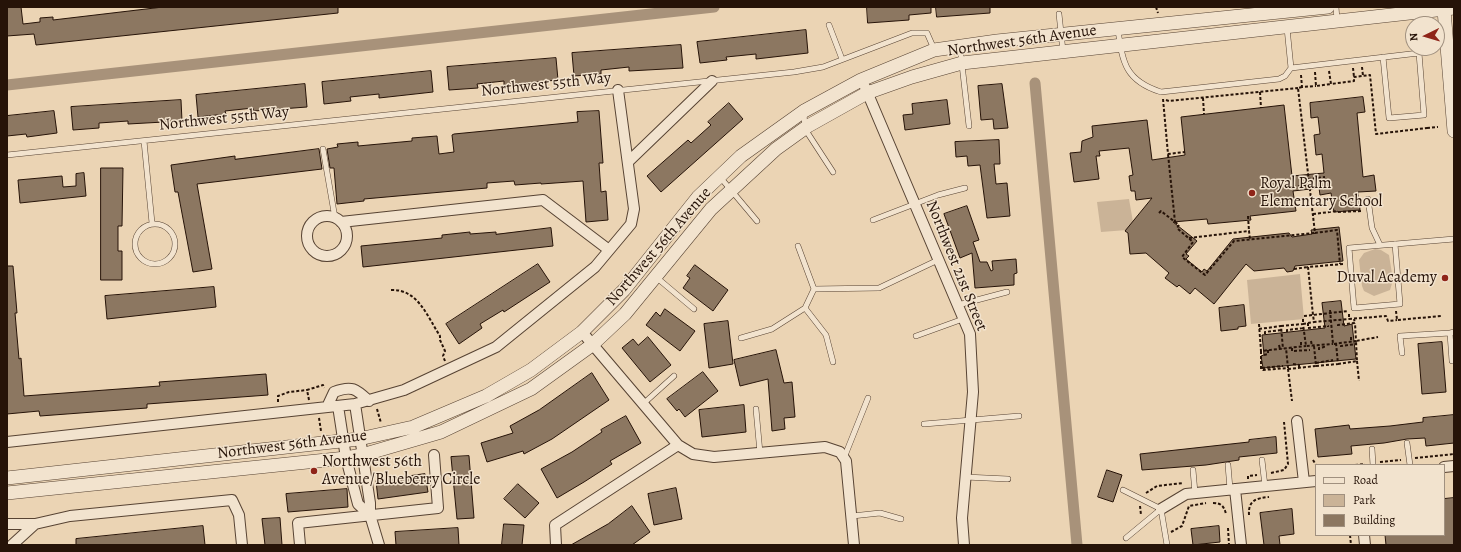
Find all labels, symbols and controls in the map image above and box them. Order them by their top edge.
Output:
north arrow [1405,16,1445,56]
street label: Northwest 56th Avenue [946,21,1098,61]
text: N [1406,32,1421,42]
street label: Northwest 55th Way [480,69,612,101]
street label: Northwest 55th Way [158,103,290,135]
place label: Royal Palm Elementary School [1260,174,1383,212]
street label: Northwest 56th Avenue [602,184,716,310]
marker: Royal Palm Elementary School [1247,188,1257,198]
street label: Northwest 21st Street [921,198,991,334]
place label: Duval Academy [1337,268,1437,288]
marker: Duval Academy [1440,273,1450,283]
street label: Northwest 56th Avenue [216,426,368,464]
place label: Northwest 56th Avenue/Blueberry Circle [322,452,480,490]
legend [1315,464,1445,536]
marker: Northwest 56th Avenue/Blueberry Circle [309,466,319,476]
text: Road [1353,472,1378,488]
text: Park [1353,492,1376,508]
text: Building [1353,512,1395,528]

